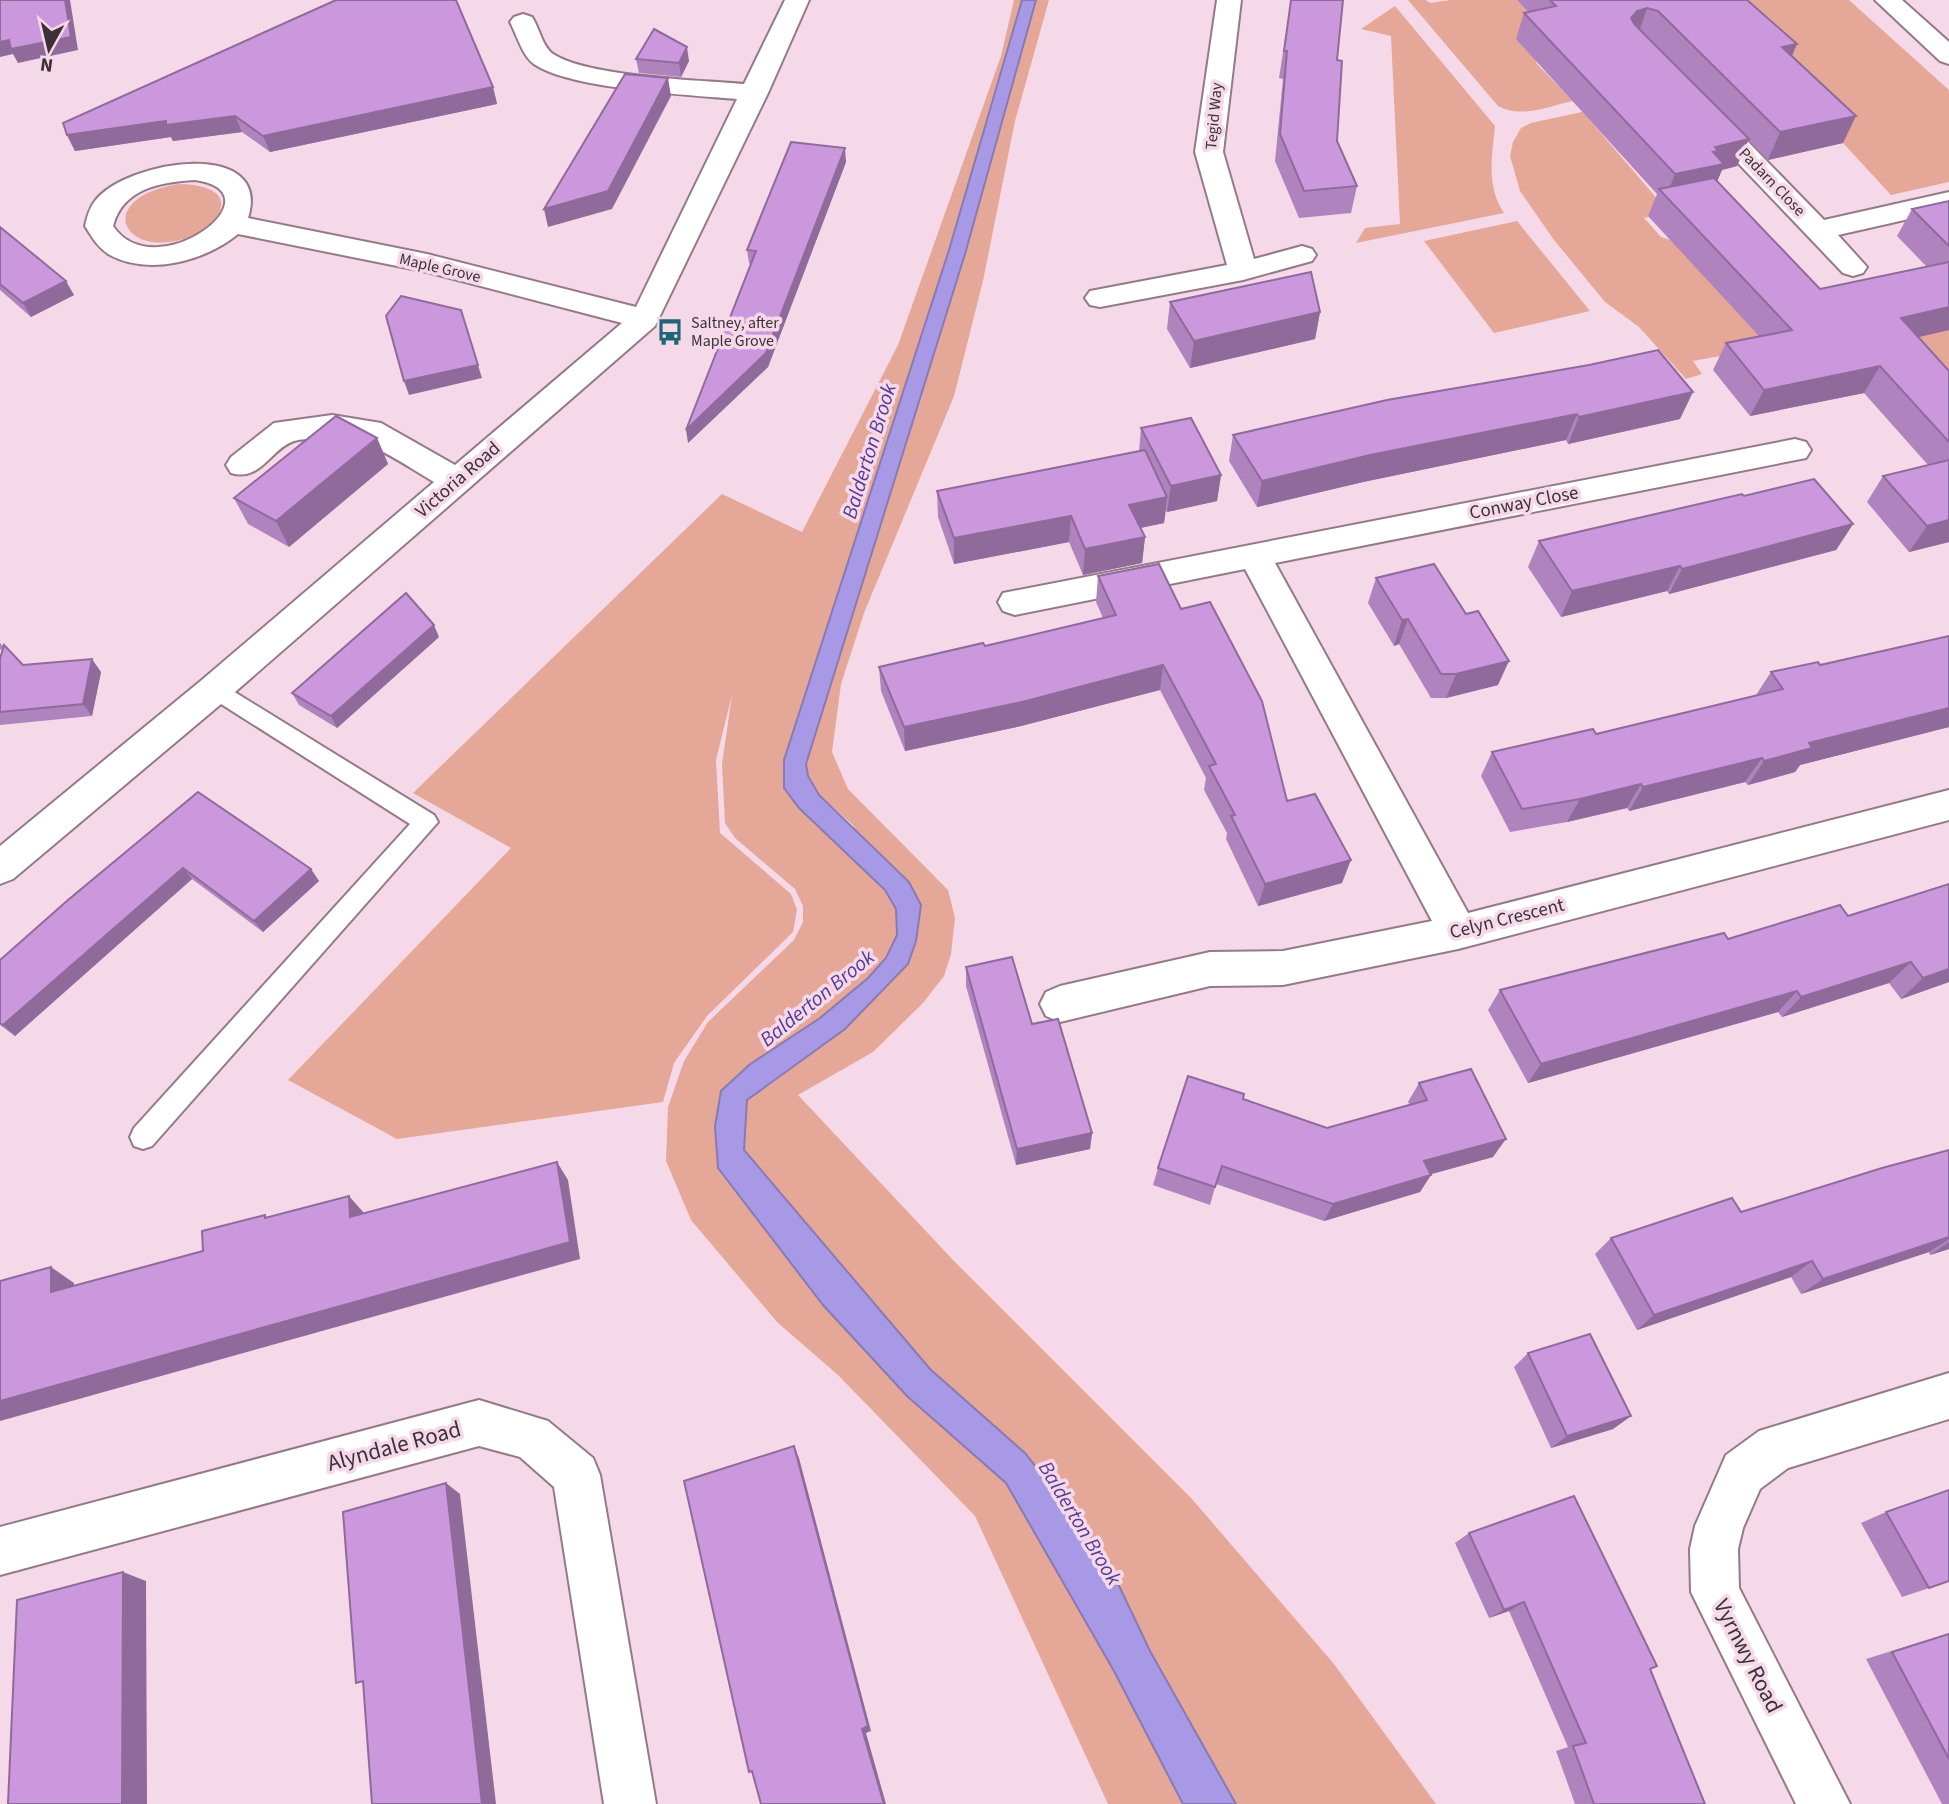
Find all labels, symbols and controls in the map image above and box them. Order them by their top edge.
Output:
north arrow [14,14,84,84]
text: N [39,50,55,79]
street label: Tegid Way [1200,81,1228,150]
street label: Padarn Close [1734,143,1810,221]
street label: Maple Grove [397,248,483,288]
place label: Saltney, after Maple Grove [691,312,779,352]
bus stop icon: Saltney, after Maple Grove [655,317,685,347]
water label: Balderton Brook [834,379,904,522]
street label: Victoria Road [410,435,506,525]
street label: Conway Close [1467,479,1581,527]
street label: Celyn Crescent [1447,892,1568,946]
water label: Balderton Brook [753,942,882,1054]
street label: Alyndale Road [323,1412,465,1480]
water label: Balderton Brook [1031,1455,1129,1592]
street label: Vyrnwy Road [1705,1593,1791,1719]

